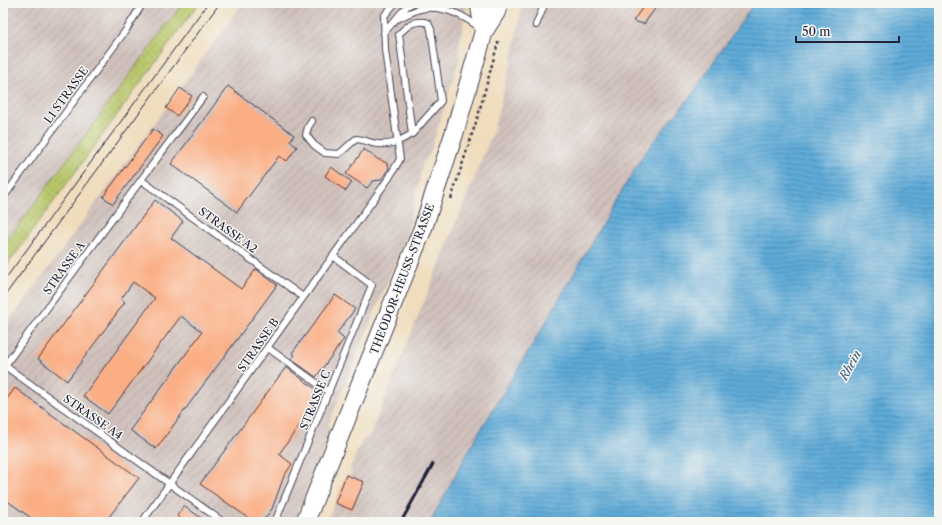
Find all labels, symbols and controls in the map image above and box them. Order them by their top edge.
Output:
scale bar [796,18,899,44]
text: 50 m [802,24,831,39]
street label: L1 STRASSE [41,64,91,126]
street label: THEODOR-HEUSS-STRASSE [367,201,437,356]
street label: STRASSE A2 [196,204,260,256]
street label: STRASSE A [40,238,89,297]
street label: STRASSE B [234,315,282,375]
water label: Rhein [835,348,864,383]
street label: STRASSE C [297,368,333,432]
street label: STRASSE A4 [61,392,125,442]

